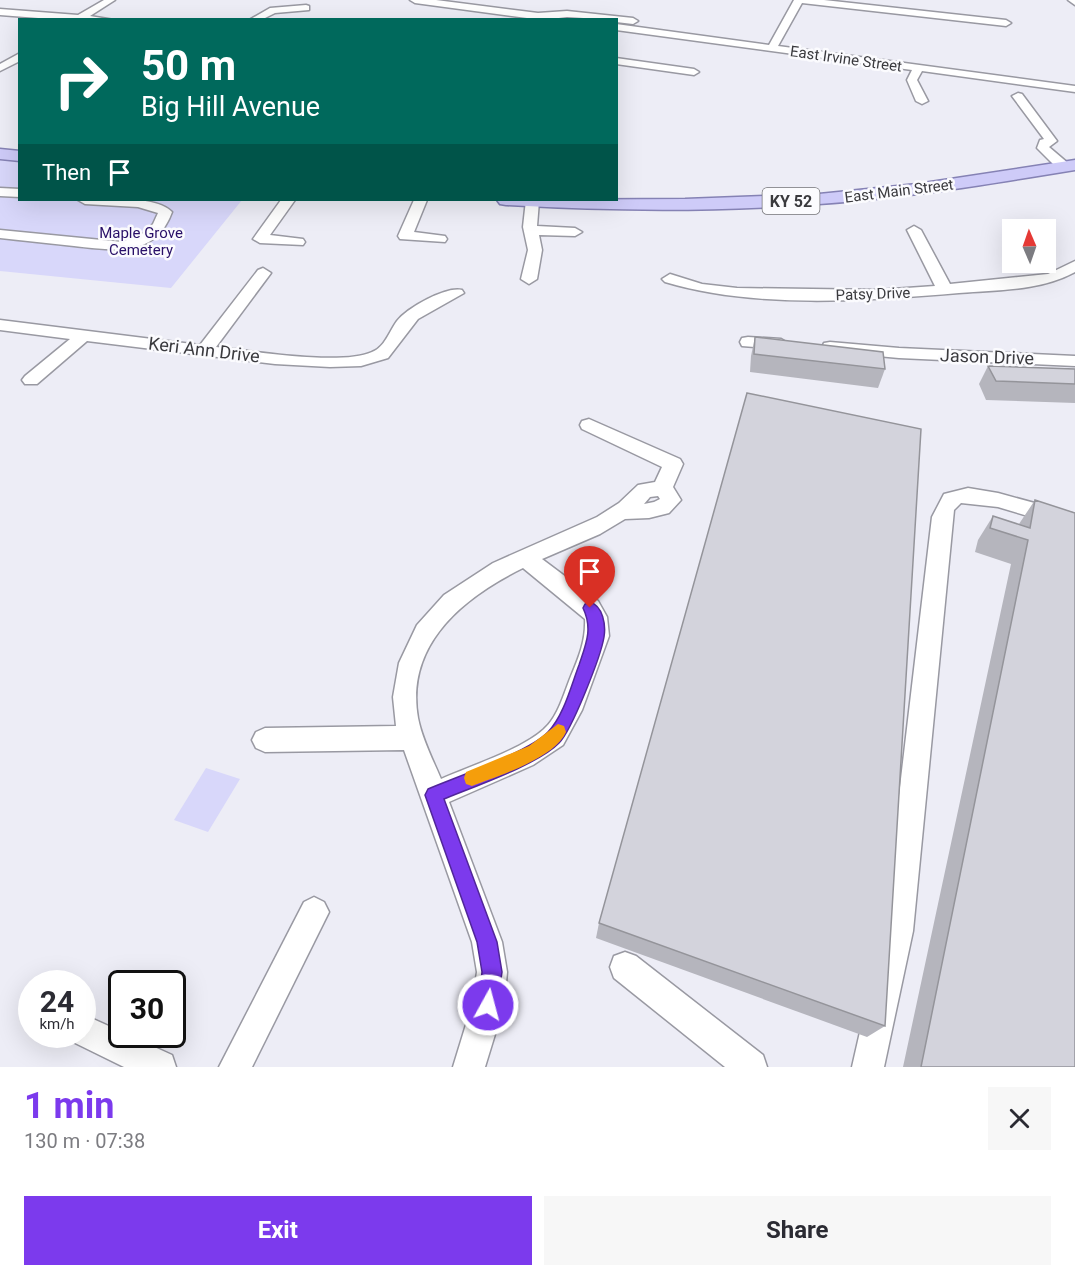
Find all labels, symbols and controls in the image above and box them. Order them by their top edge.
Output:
text: 50 m [141,41,236,90]
icon: right [42,42,120,120]
street label: East Irvine Street [789,42,903,76]
text: Big Hill Avenue [141,91,320,123]
icon: arrive [103,156,136,189]
text: Then [42,160,91,185]
street label: East Main Street [844,175,955,207]
road number: KY 52 [762,188,820,214]
north arrow [1002,219,1056,273]
map controls [1002,219,1056,273]
park label: Maple Grove Cemetery [99,224,183,259]
street label: Patsy Drive [835,284,911,304]
street label: Keri Ann Drive [147,332,261,367]
street label: Jason Drive [940,344,1034,369]
pin [564,546,615,608]
icon: arrive [573,555,606,588]
speed limit sign: 30 [108,970,186,1048]
position arrow [456,973,520,1037]
text: 24 [40,984,74,1019]
text: km/h [39,1015,75,1033]
text: 1 min [24,1085,115,1127]
button: close [988,1087,1051,1150]
text: 130 m · 07:38 [24,1129,145,1153]
button: Exit [24,1196,532,1265]
button: Share [544,1196,1051,1265]

